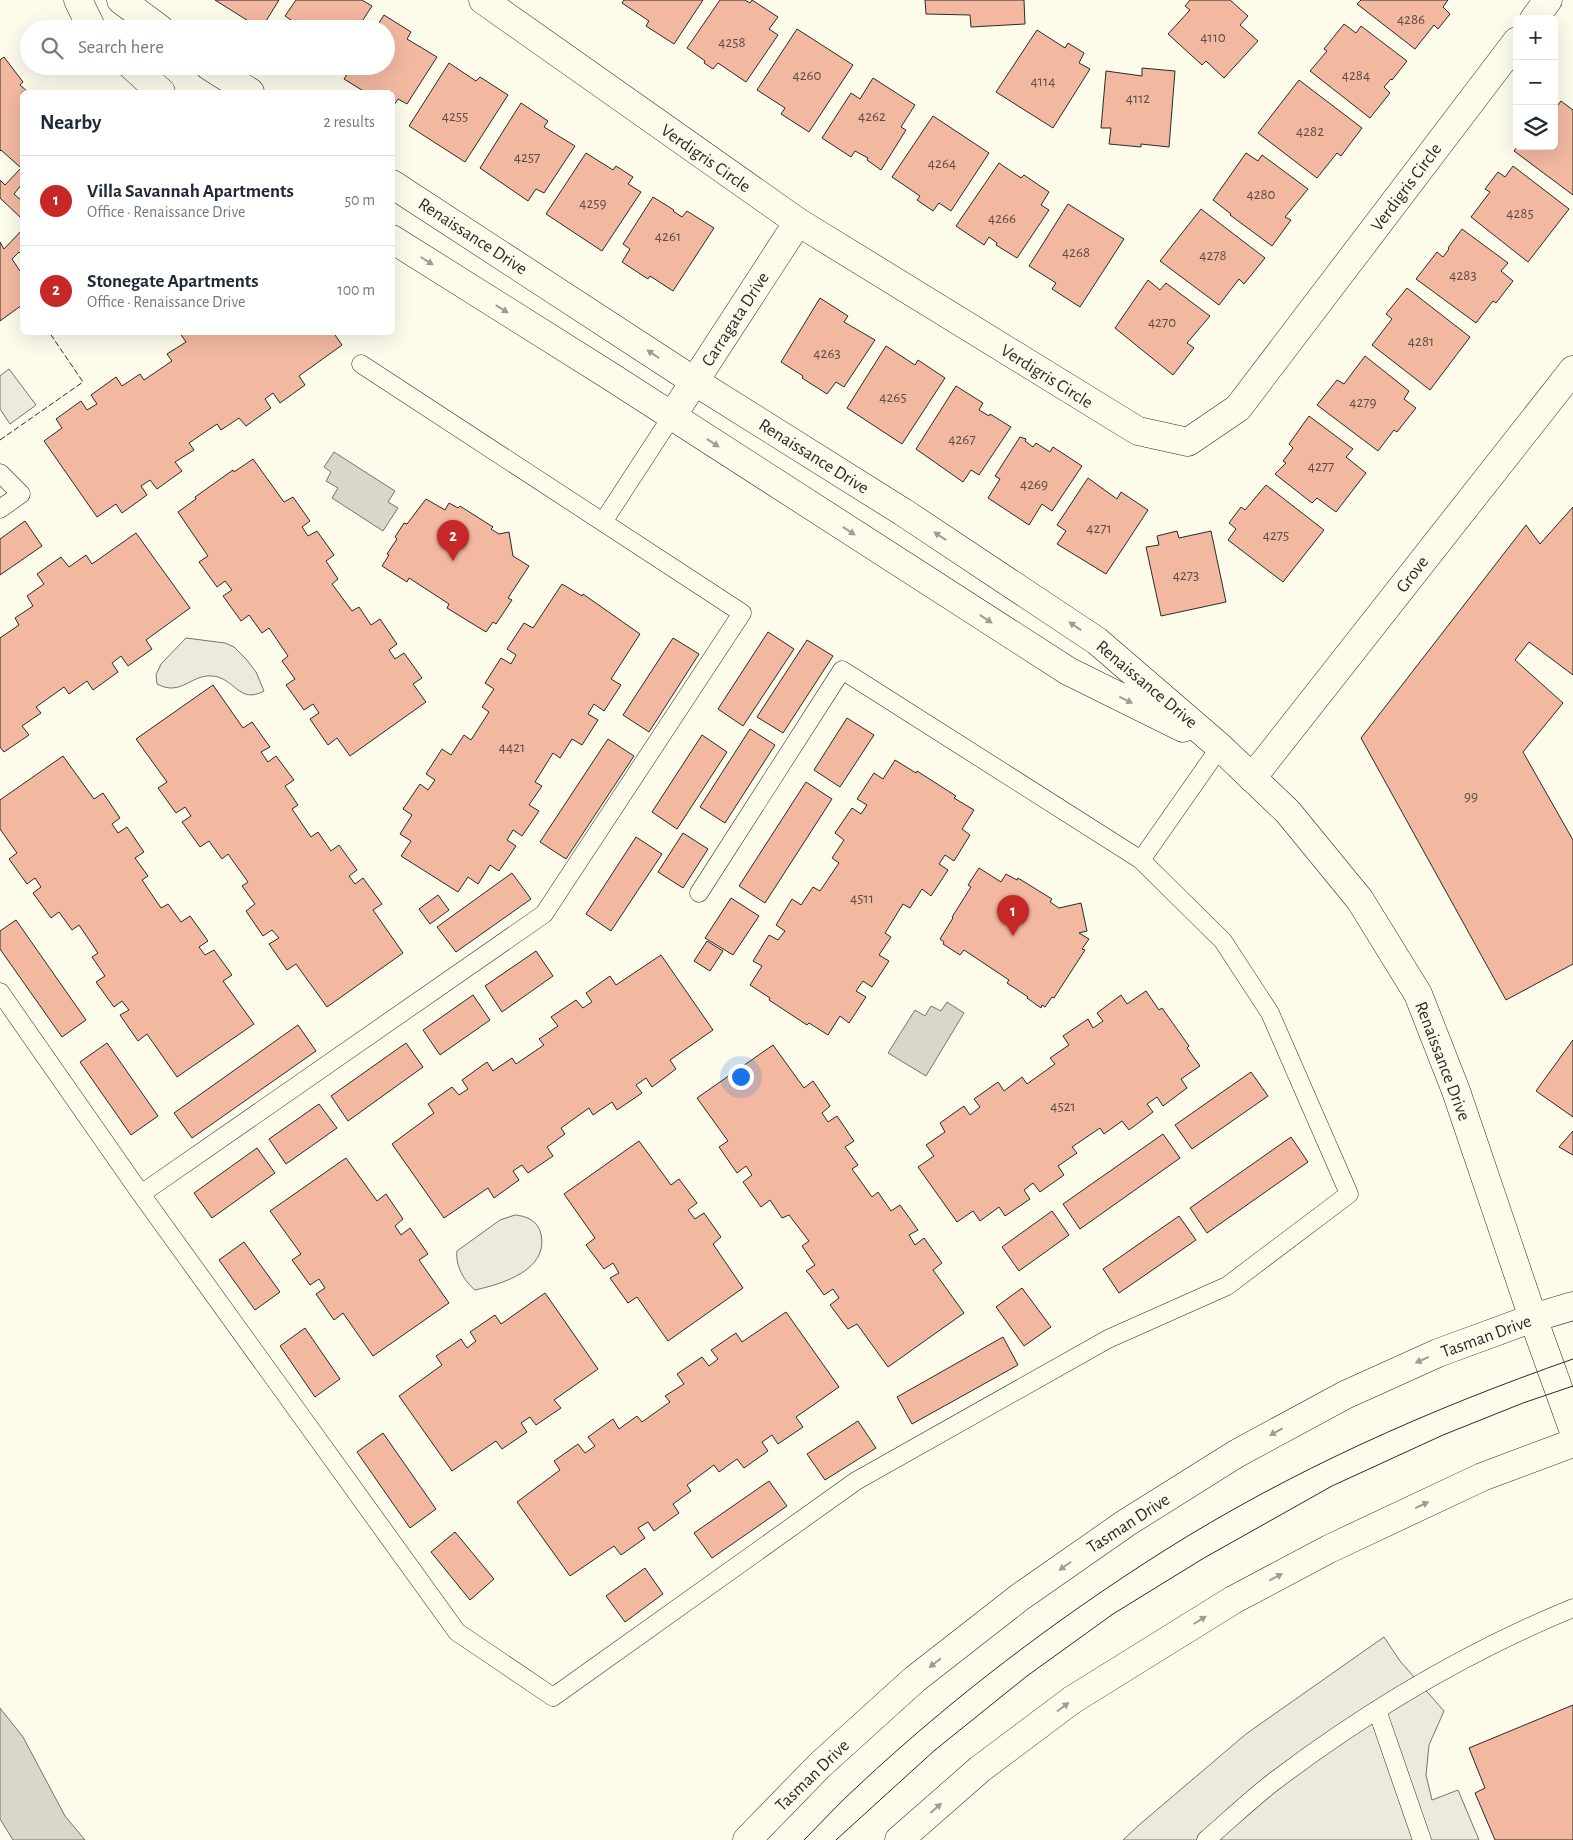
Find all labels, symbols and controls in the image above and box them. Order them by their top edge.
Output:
house number: 4286 [1397,12,1425,27]
map controls [1513,15,1558,150]
button: + [1513,15,1558,60]
search box [20,20,395,75]
house number: 4110 [1200,30,1226,45]
icon: search [38,34,66,62]
house number: 4258 [718,35,746,50]
text: Search here [78,38,164,57]
button: − [1513,60,1558,105]
house number: 4260 [792,68,822,83]
house number: 4284 [1342,68,1370,83]
house number: 4114 [1031,74,1055,89]
house number: 4112 [1126,91,1150,106]
button: layers [1513,105,1558,150]
house number: 4255 [442,109,468,124]
house number: 4262 [858,109,886,124]
text: Nearby [40,112,101,133]
text: 2 results [323,114,375,130]
street label: Verdigris Circle [657,121,754,196]
house number: 4282 [1296,124,1324,139]
street label: Verdigris Circle [1368,140,1446,235]
house number: 4257 [514,150,540,165]
house number: 4264 [928,156,956,171]
text: Villa Savannah Apartments [87,182,294,201]
house number: 4280 [1246,187,1276,202]
text: 1 [53,192,59,208]
text: 50 m [344,192,375,208]
street label: Renaissance Drive [415,195,530,279]
house number: 4259 [579,196,607,211]
text: Office · Renaissance Drive [87,204,245,220]
house number: 4285 [1506,206,1534,221]
house number: 4266 [988,211,1016,226]
house number: 4261 [655,229,681,244]
house number: 4268 [1062,245,1090,260]
house number: 4278 [1199,248,1227,263]
one-way arrow [420,256,433,265]
house number: 4283 [1449,268,1477,283]
street label: Carragata Drive [699,269,773,370]
text: Stonegate Apartments [87,272,258,291]
text: 2 [52,282,60,298]
text: 100 m [337,282,375,298]
text: Office · Renaissance Drive [87,294,245,310]
one-way arrow [496,304,509,313]
house number: 4270 [1148,315,1176,330]
house number: 4281 [1408,334,1434,349]
street label: Verdigris Circle [997,341,1096,412]
house number: 4263 [813,346,841,361]
one-way arrow [647,349,660,359]
house number: 4265 [879,390,907,405]
house number: 4279 [1349,395,1377,410]
street label: Renaissance Drive [755,416,872,498]
house number: 4267 [948,432,976,447]
one-way arrow [706,438,719,447]
house number: 4277 [1308,459,1334,474]
house number: 4269 [1020,477,1048,492]
pin: 2 [437,520,469,561]
house number: 4271 [1086,521,1112,536]
one-way arrow [843,526,856,535]
house number: 4275 [1263,528,1289,543]
one-way arrow [933,531,946,541]
street label: Grove [1393,553,1432,596]
house number: 4273 [1173,568,1199,583]
one-way arrow [979,614,993,623]
one-way arrow [1068,622,1082,631]
street label: Renaissance Drive [1092,637,1200,732]
one-way arrow [1119,696,1133,704]
house number: 4421 [499,740,525,755]
house number: 99 [1464,789,1478,804]
house number: 4511 [850,891,874,906]
pin: 1 [997,895,1029,936]
street label: Renaissance Drive [1411,999,1473,1123]
your location [728,1064,754,1090]
house number: 4521 [1050,1099,1076,1114]
street label: Tasman Drive [1439,1312,1534,1362]
one-way arrow [1415,1357,1429,1365]
one-way arrow [1269,1428,1283,1436]
street label: Tasman Drive [1084,1490,1173,1557]
one-way arrow [1415,1501,1429,1509]
one-way arrow [1059,1560,1072,1571]
one-way arrow [1269,1573,1283,1581]
one-way arrow [1194,1615,1207,1625]
one-way arrow [929,1658,942,1669]
one-way arrow [1056,1702,1070,1712]
street label: Tasman Drive [772,1736,853,1815]
one-way arrow [930,1803,942,1814]

